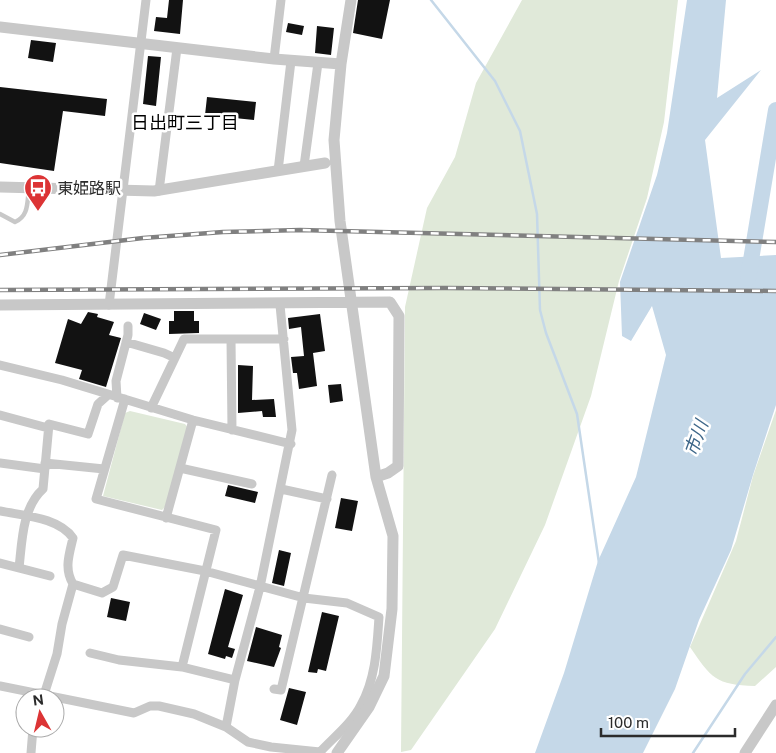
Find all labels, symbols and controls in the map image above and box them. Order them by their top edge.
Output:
district label: 日出町三丁目 [131,112,239,133]
bus stop icon: 東姫路駅 [23,173,53,212]
place label: 東姫路駅 [57,179,121,198]
water label: 市川 [680,416,713,459]
north arrow [15,688,65,738]
text: N [32,691,45,709]
scale bar [601,706,735,738]
text: 100 m [608,714,649,731]

